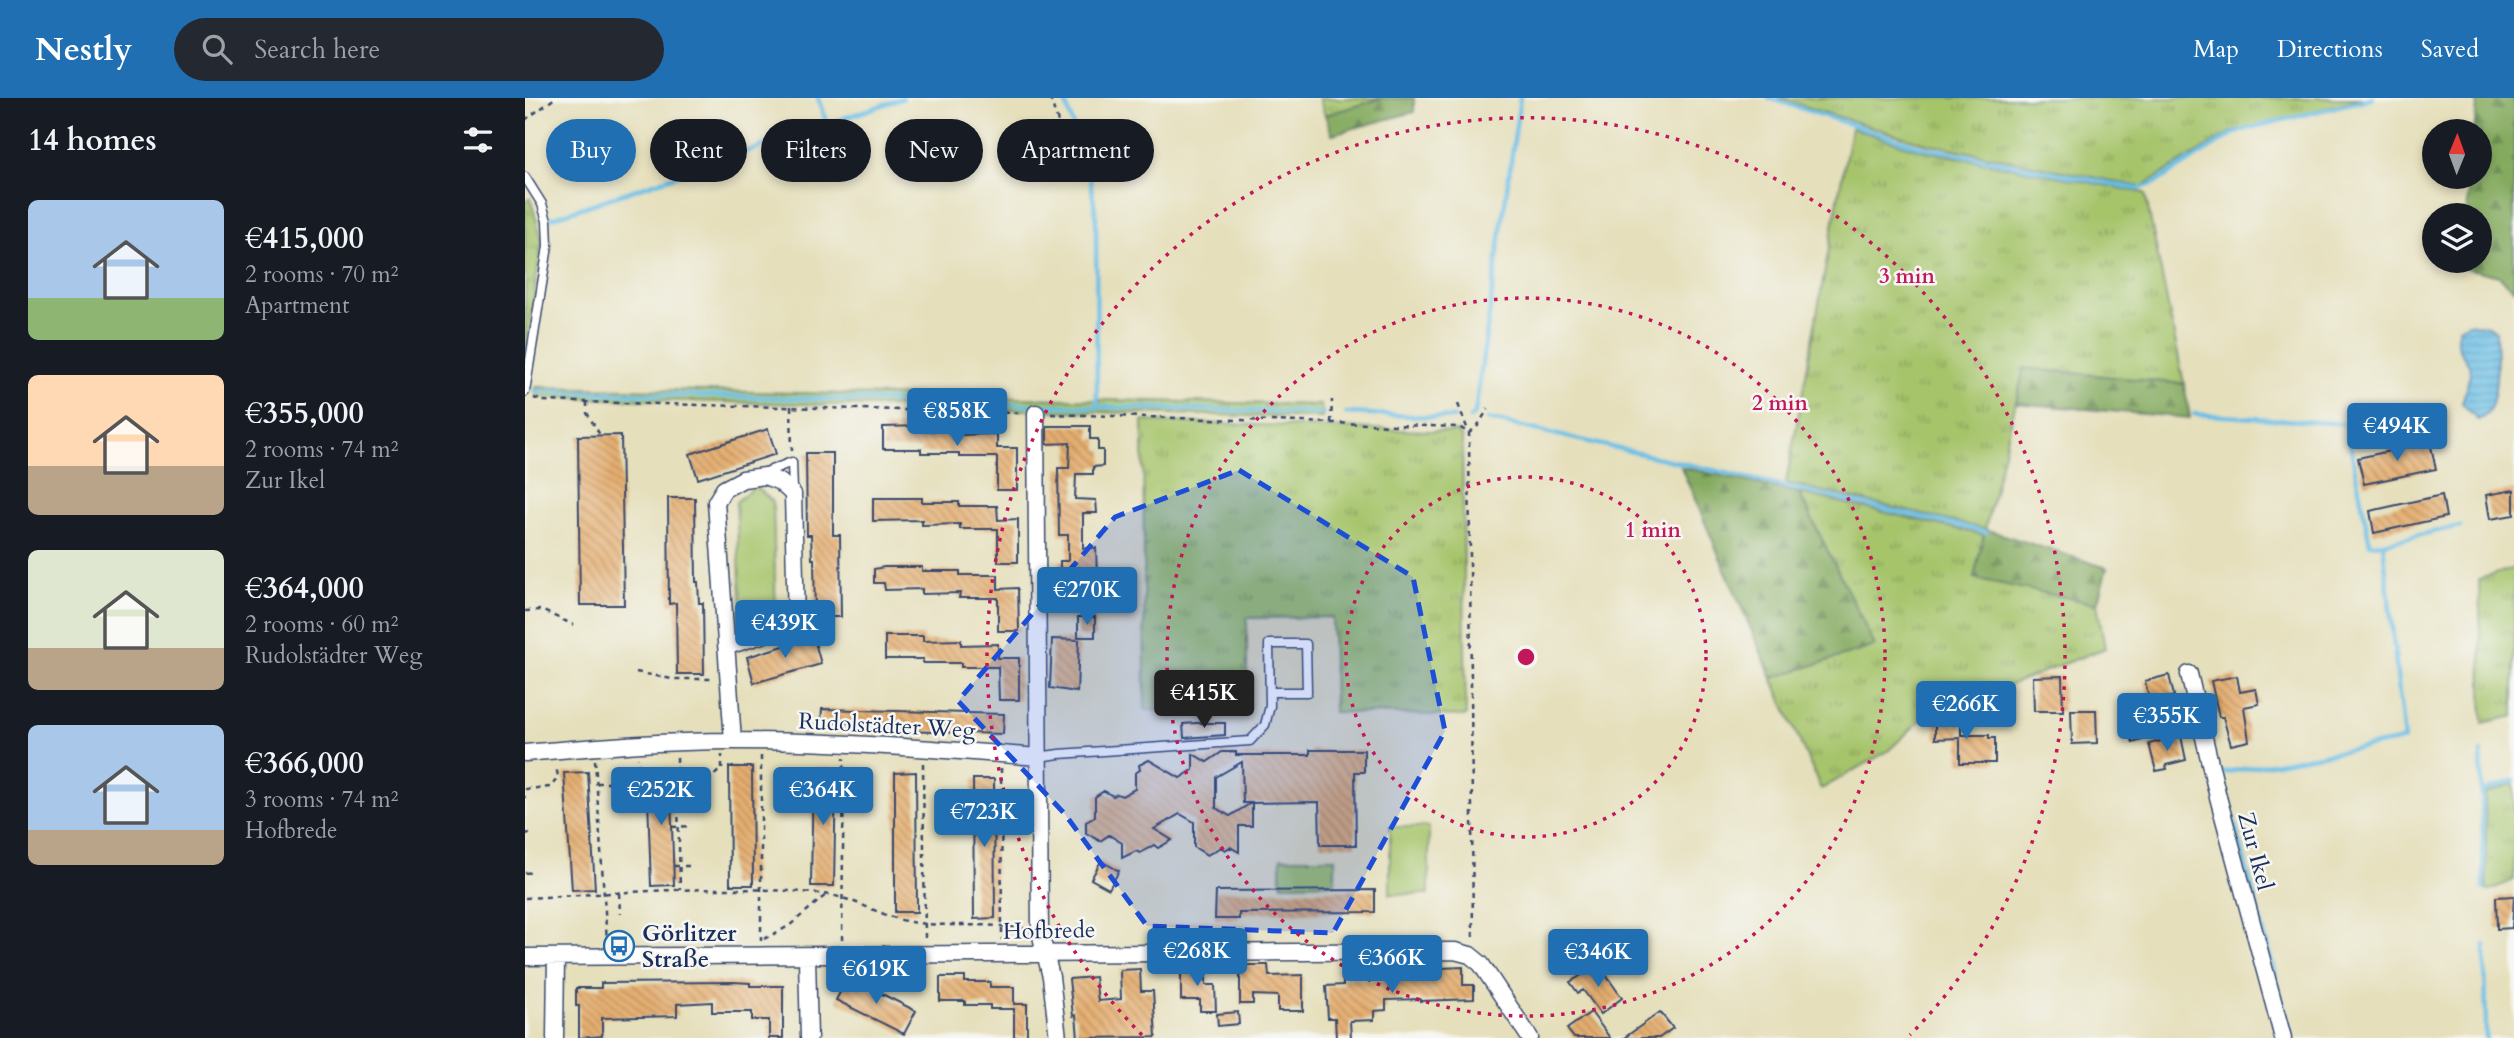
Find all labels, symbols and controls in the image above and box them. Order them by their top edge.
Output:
search box [174,18,664,81]
text: Nestly [35,27,132,72]
icon: search [198,30,236,68]
text: Search here [254,32,380,67]
text: Map [2193,33,2239,66]
text: Directions [2277,33,2383,66]
text: Saved [2421,33,2479,66]
chip: Buy [546,119,636,182]
chip: Rent [650,119,747,182]
chip: Filters [761,119,871,182]
chip: New [885,119,983,182]
chip: Apartment [997,119,1154,182]
north arrow [2422,119,2492,189]
map controls [2422,119,2492,273]
text: 14 homes [28,120,157,161]
icon: filters [459,121,497,159]
button: layers [2422,203,2492,273]
text: €415,000 [245,218,364,259]
icon: home [84,228,168,312]
text: 2 rooms · 70 m² [245,259,398,290]
text: 3 min [1879,262,1935,291]
text: Apartment [245,290,349,321]
pin: €858K [908,388,1006,448]
text: 2 min [1752,389,1808,418]
text: €355,000 [245,393,364,434]
text: €858K [923,395,991,426]
icon: home [84,403,168,487]
pin: €494K [2348,404,2446,463]
text: €494K [2363,410,2431,441]
text: 2 rooms · 74 m² [245,434,398,465]
text: Zur Ikel [245,465,325,496]
text: 1 min [1625,516,1681,545]
text: €364,000 [245,568,364,609]
pin: €270K [1038,568,1136,627]
text: €270K [1053,574,1121,605]
icon: home [84,578,168,662]
pin: €439K [736,601,834,660]
text: €439K [751,607,819,638]
text: 2 rooms · 60 m² [245,609,398,640]
text: Rudolstädter Weg [245,640,422,671]
centre of rings [1514,645,1538,669]
pin: €415K [1155,670,1253,730]
text: €415K [1170,677,1238,708]
pin: €266K [1917,682,2015,741]
text: €266K [1932,688,2000,719]
pin: €355K [2118,694,2216,753]
text: €355K [2133,700,2201,731]
street label: Rudolstädter Weg [798,705,976,746]
text: €366,000 [245,743,364,784]
icon: home [84,753,168,837]
pin: €252K [612,768,710,827]
pin: €364K [774,768,872,827]
text: €252K [627,774,695,805]
text: €364K [789,774,857,805]
text: 3 rooms · 74 m² [245,784,398,815]
pin: €723K [935,790,1033,849]
text: €723K [950,796,1018,827]
street label: Zur Ikel [2230,808,2281,894]
text: Hofbrede [245,815,338,846]
street label: Hofbrede [1002,914,1096,947]
place label: Görlitzer Straße [642,918,737,975]
pin: €268K [1148,928,1246,988]
bus stop icon: Görlitzer Straße [602,929,636,963]
pin: €346K [1549,930,1647,989]
text: €268K [1163,935,1231,966]
pin: €366K [1343,936,1441,995]
text: €346K [1564,936,1632,967]
text: €366K [1358,942,1426,973]
pin: €619K [827,946,925,1006]
text: €619K [842,953,910,984]

